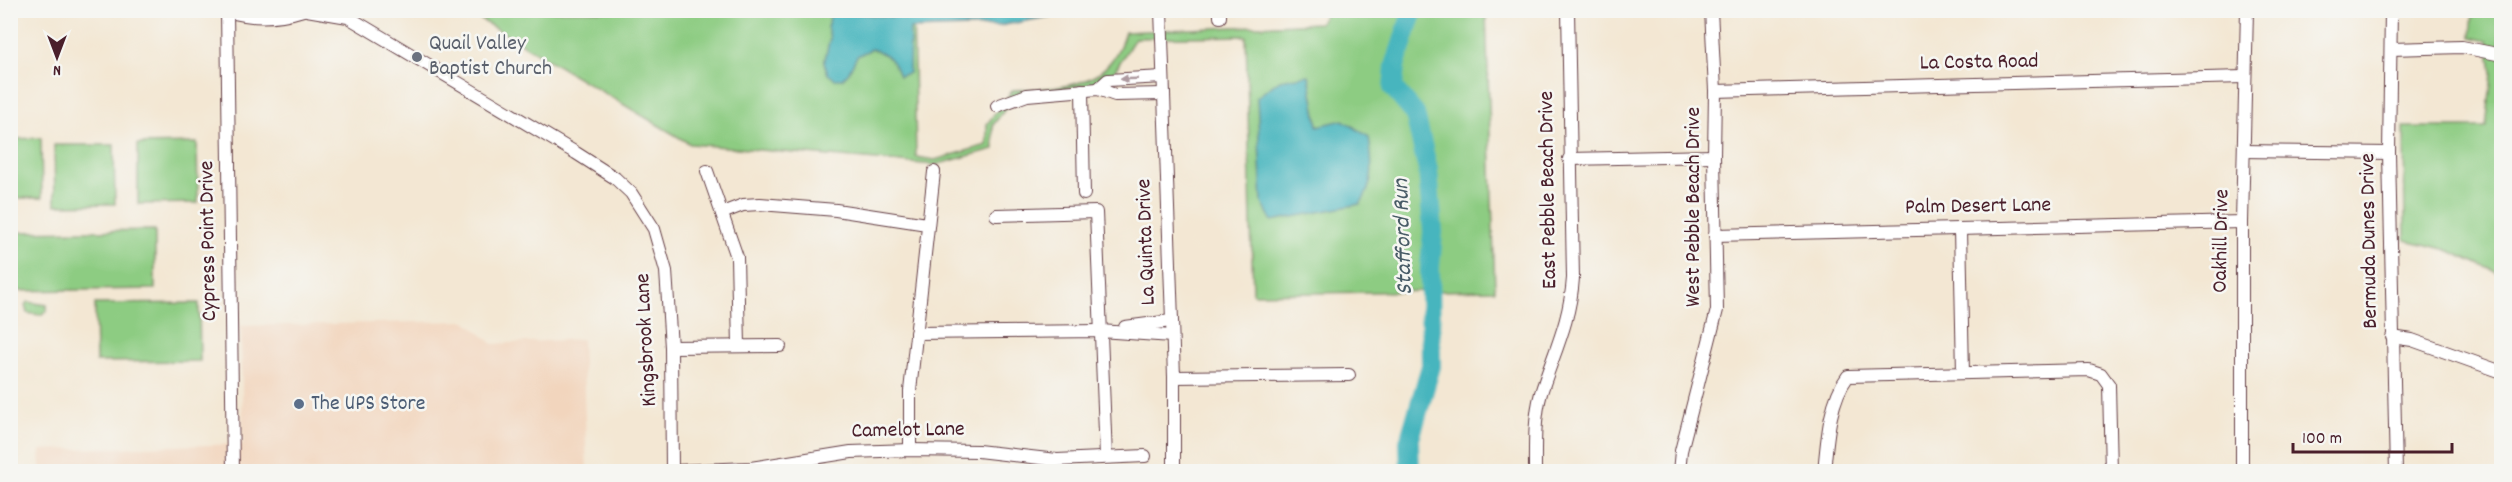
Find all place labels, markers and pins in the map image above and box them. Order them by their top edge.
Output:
place label: Quail Valley Baptist Church [429,29,552,85]
marker: Quail Valley Baptist Church [410,50,424,64]
place label: The UPS Store [311,389,425,420]
marker: The UPS Store [292,397,306,411]

